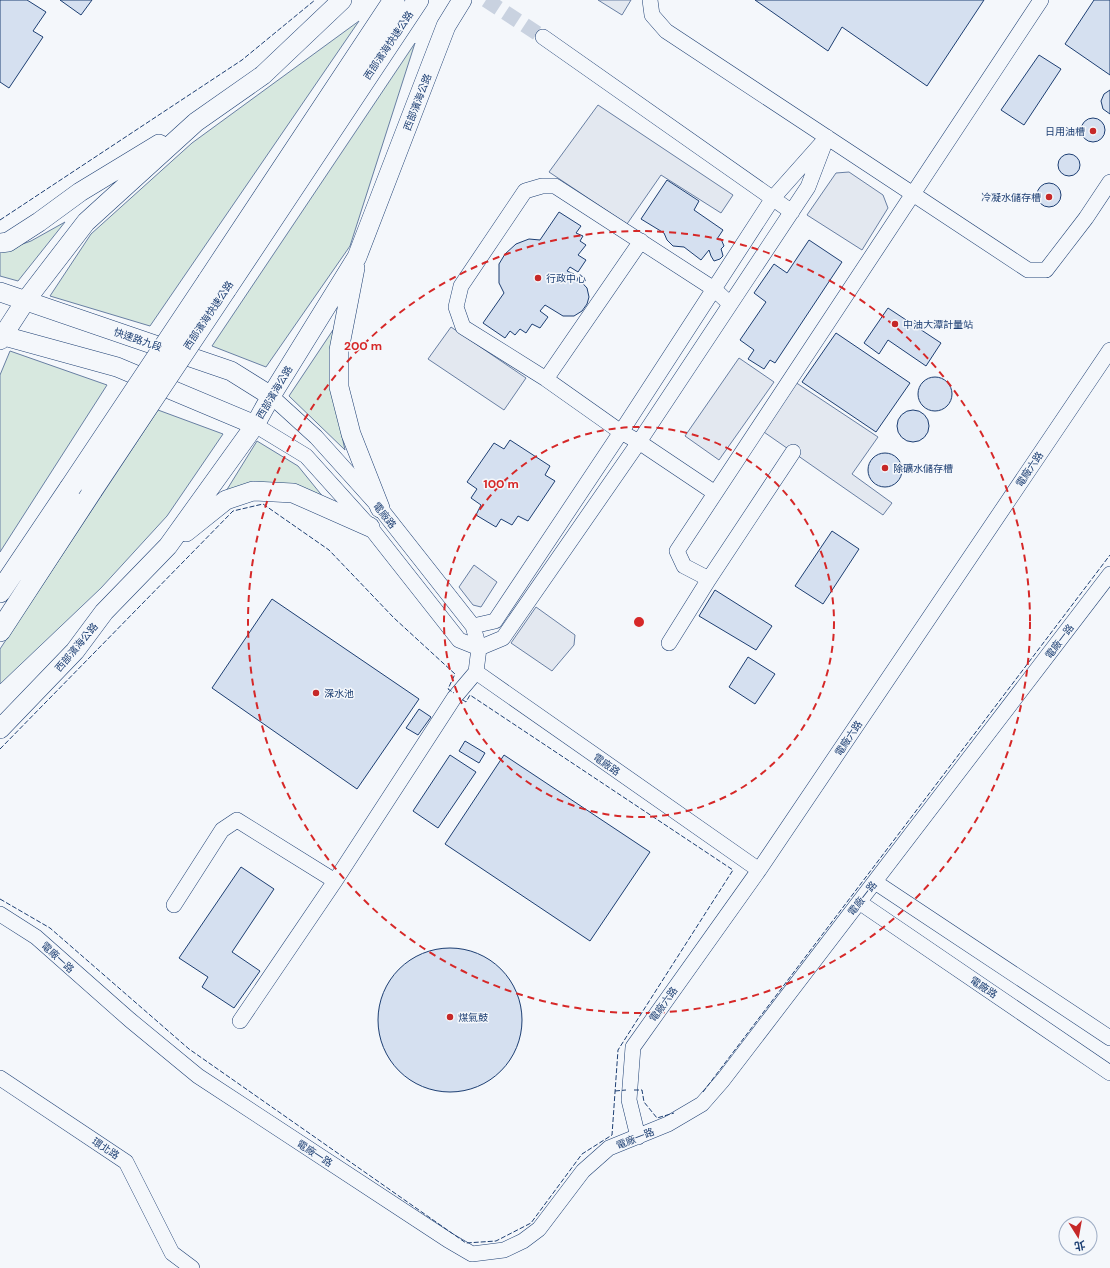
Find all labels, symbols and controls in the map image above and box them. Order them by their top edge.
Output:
street label: 西部濱海快速公路 [361,8,416,82]
street label: 西部濱海公路 [401,72,434,133]
place label: 日用油槽 [1045,125,1085,138]
marker: 日用油槽 [1088,126,1098,136]
place label: 冷凝水儲存槽 [981,191,1041,204]
marker: 冷凝水儲存槽 [1044,192,1054,202]
place label: 行政中心 [546,272,586,285]
marker: 行政中心 [533,273,543,283]
street label: 西部濱海快速公路 [181,278,236,352]
place label: 中油大潭計量站 [903,318,973,331]
marker: 中油大潭計量站 [890,319,900,329]
street label: 快速路九段 [112,325,164,354]
text: 200 m [344,338,382,354]
street label: 西部濱海公路 [253,363,295,421]
street label: 電廠六路 [1013,449,1046,489]
place label: 除礦水儲存槽 [893,462,953,475]
marker: 除礦水儲存槽 [880,463,890,473]
text: 100 m [483,476,519,492]
street label: 電廠路 [370,500,399,531]
centre of rings [632,615,646,629]
street label: 西部濱海公路 [52,620,101,674]
street label: 電廠一路 [1042,621,1077,661]
place label: 深水池 [324,687,354,700]
marker: 深水池 [311,688,321,698]
street label: 電廠六路 [832,718,865,758]
street label: 電廠路 [591,750,623,778]
street label: 電廠一路 [845,879,880,918]
street label: 電廠一路 [38,939,77,976]
street label: 電廠路 [968,974,1000,1001]
street label: 電廠六路 [646,984,680,1024]
place label: 煤氣鼓 [458,1011,488,1024]
marker: 煤氣鼓 [445,1012,455,1022]
street label: 電廠一路 [614,1125,656,1152]
street label: 環北路 [90,1135,122,1162]
street label: 電廠一路 [294,1137,335,1170]
north arrow [1058,1216,1098,1256]
text: 北 [1073,1238,1087,1254]

